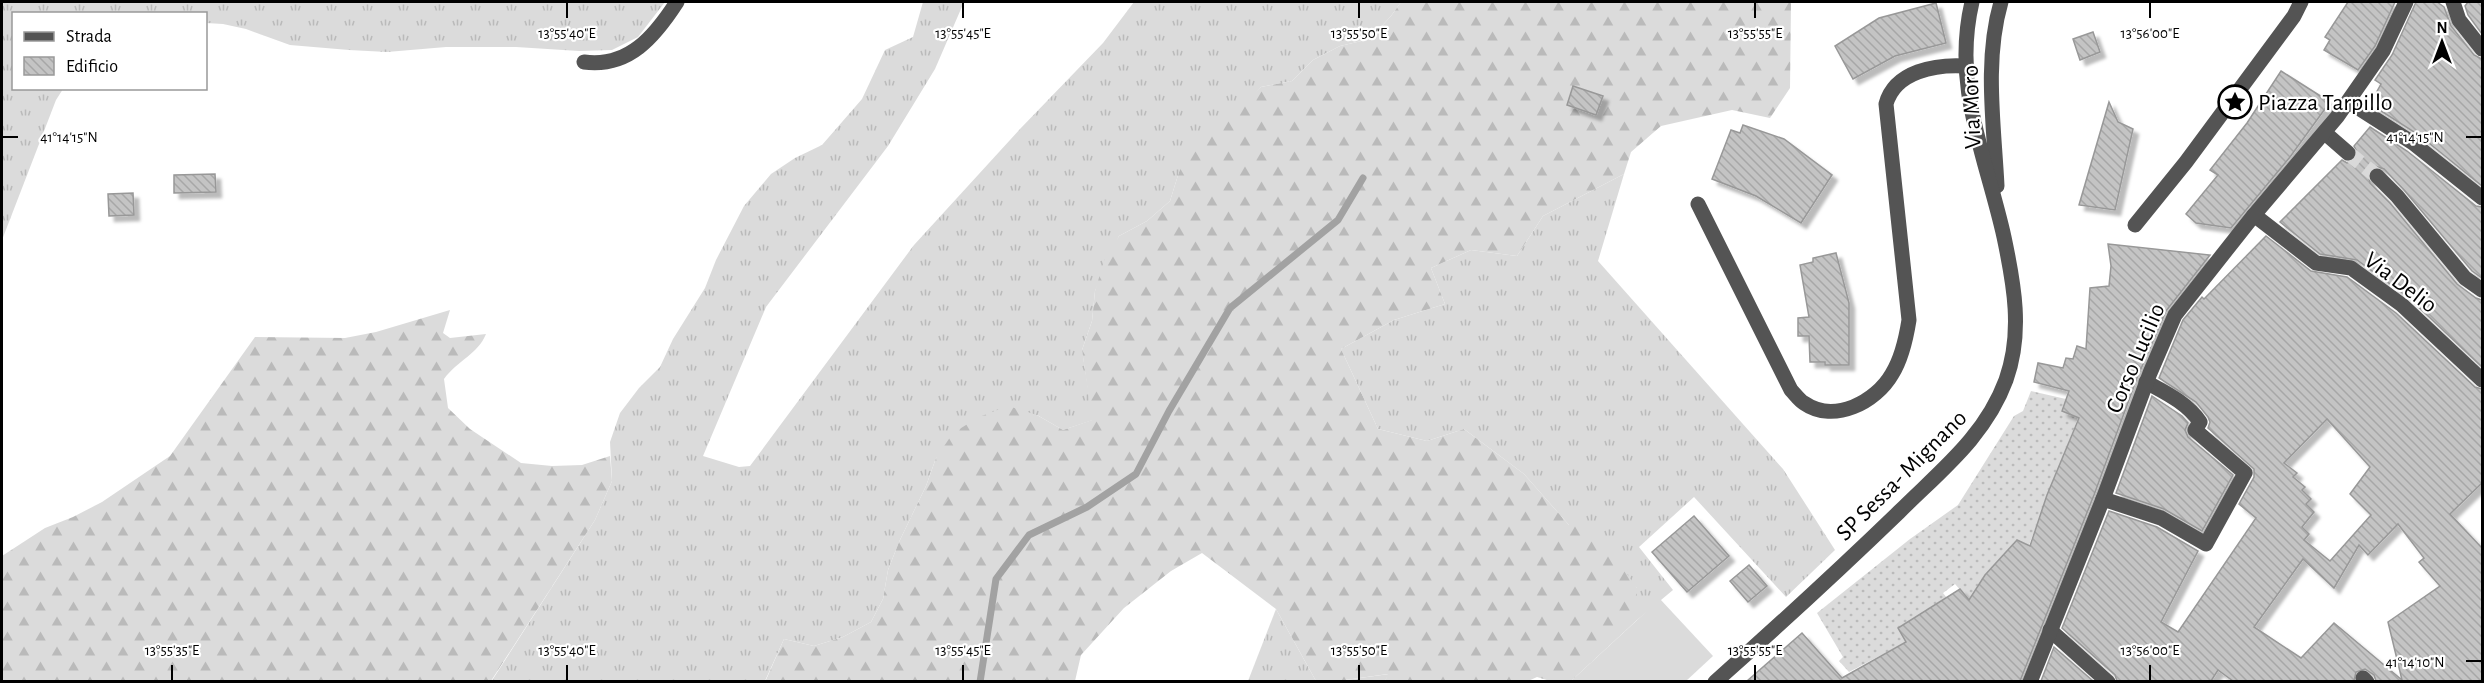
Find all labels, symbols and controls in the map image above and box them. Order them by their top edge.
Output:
legend [12,12,207,90]
north arrow [2412,12,2472,72]
text: N [2436,20,2448,36]
text: 13°55'40"E [538,26,596,41]
text: 13°55'45"E [935,26,991,41]
text: 13°55'50"E [1331,26,1387,41]
text: 13°55'55"E [1728,26,1782,41]
text: 13°56'00"E [2121,26,2179,41]
text: Strada [66,28,112,46]
text: Edificio [66,58,118,76]
street label: Via Moro [1959,65,1985,149]
place icon: Piazza Tarpillo [2217,84,2253,120]
place label: Piazza Tarpillo [2258,91,2393,115]
text: 41°14'15"N [40,130,98,145]
text: 41°14'15"N [2386,130,2444,145]
street label: Via Delio [2359,248,2441,318]
street label: Corso Lucilio [2102,300,2170,417]
street label: SP Sessa- Mignano [1832,406,1972,546]
text: 13°55'35"E [145,643,199,658]
text: 13°55'40"E [538,643,596,658]
text: 13°55'45"E [935,643,991,658]
text: 13°55'50"E [1331,643,1387,658]
text: 13°55'55"E [1728,643,1782,658]
text: 13°56'00"E [2121,643,2179,658]
text: 41°14'10"N [2385,655,2445,670]

